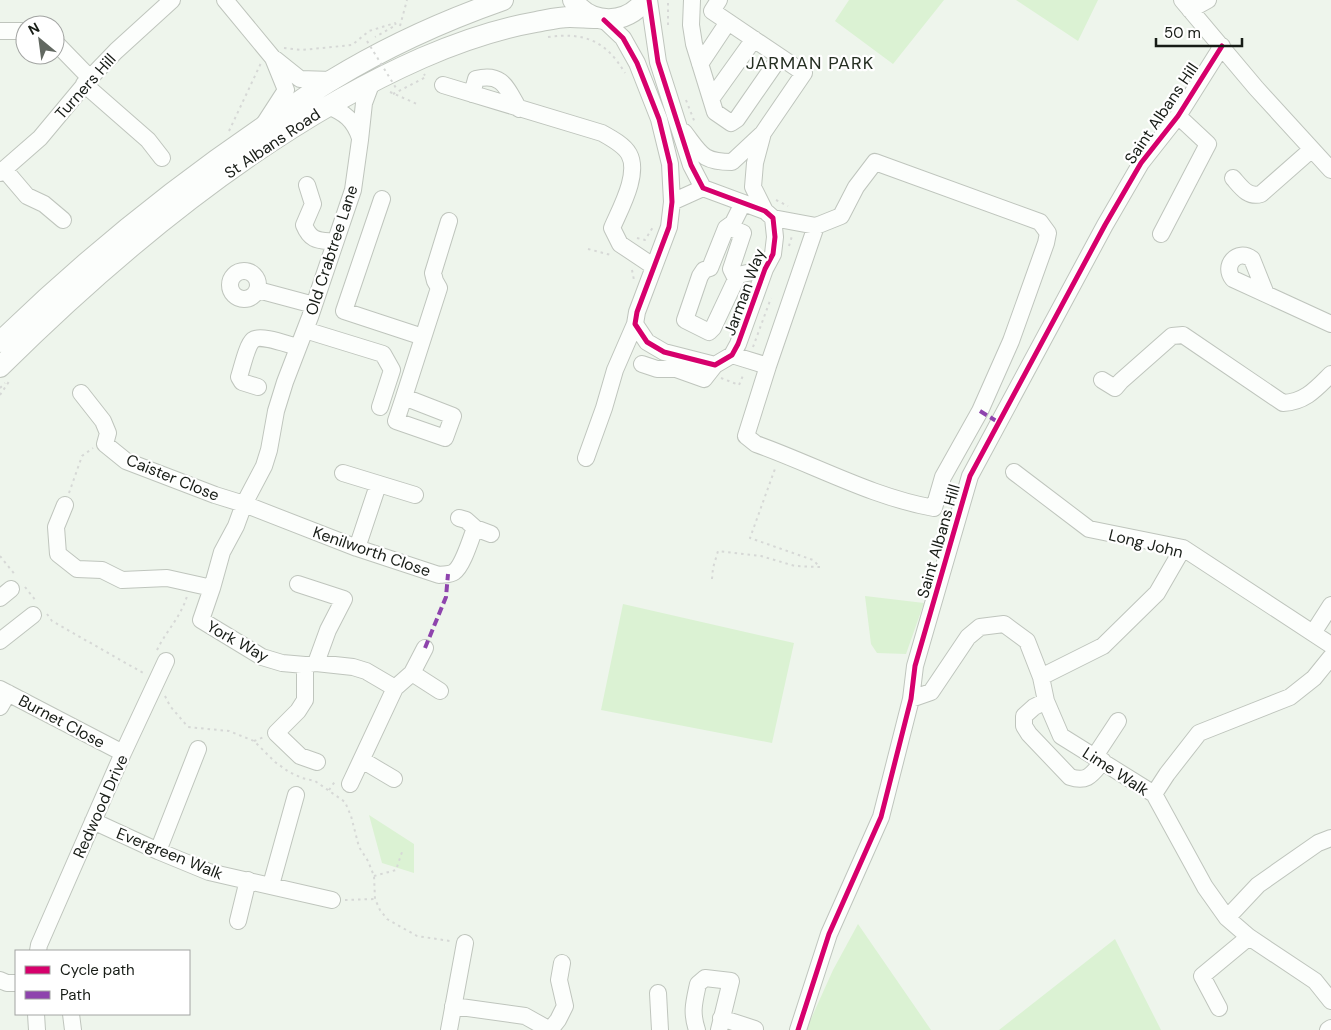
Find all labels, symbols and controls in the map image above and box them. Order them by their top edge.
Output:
north arrow [15,15,65,65]
scale bar [1156,15,1242,47]
text: N [25,18,43,39]
text: 50 m [1164,23,1201,43]
street label: Turners Hill [50,49,120,124]
district label: JARMAN PARK [746,51,874,75]
street label: Saint Albans Hill [1120,59,1203,168]
street label: St Albans Road [220,104,324,183]
street label: Old Crabtree Lane [301,182,362,318]
street label: Jarman Way [719,246,770,339]
street label: Caister Close [123,449,222,506]
street label: Saint Albans Hill [912,482,965,601]
street label: Kenilworth Close [310,521,433,581]
street label: Long John [1107,524,1185,563]
street label: York Way [203,616,273,667]
street label: Burnet Close [15,690,109,753]
street label: Lime Walk [1079,742,1153,801]
street label: Redwood Drive [68,751,133,861]
street label: Evergreen Walk [113,823,226,884]
legend [15,950,190,1015]
text: Cycle path [60,960,135,980]
text: Path [60,985,91,1005]

